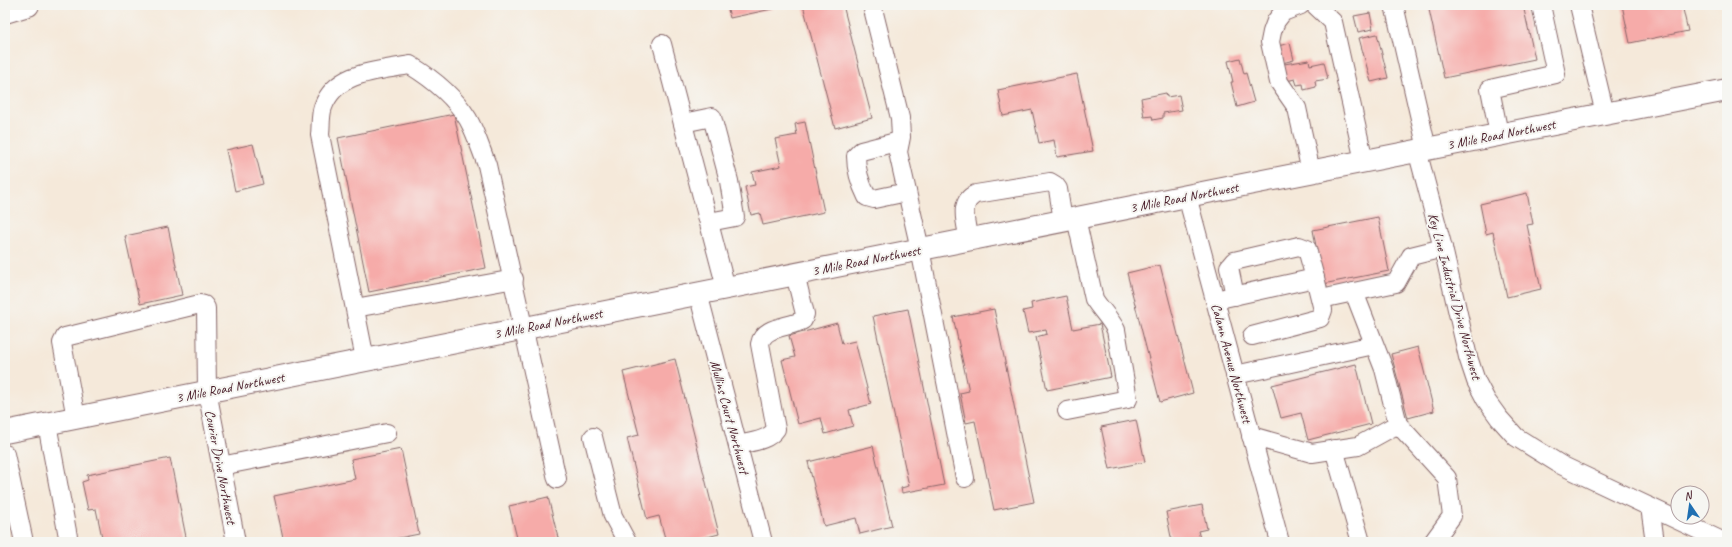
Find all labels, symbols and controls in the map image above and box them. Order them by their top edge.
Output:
street label: 3 Mile Road Northwest [1446,115,1558,153]
street label: 3 Mile Road Northwest [1129,178,1241,216]
street label: Key Line Industrial Drive Northwest [1424,211,1485,383]
street label: 3 Mile Road Northwest [811,241,923,279]
street label: Calann Avenue Northwest [1207,302,1256,426]
street label: 3 Mile Road Northwest [493,304,605,342]
street label: Mullins Court Northwest [706,358,753,478]
street label: 3 Mile Road Northwest [175,368,287,406]
street label: Courier Drive Northwest [201,409,240,527]
north arrow [1670,485,1710,525]
text: N [1683,487,1695,503]

